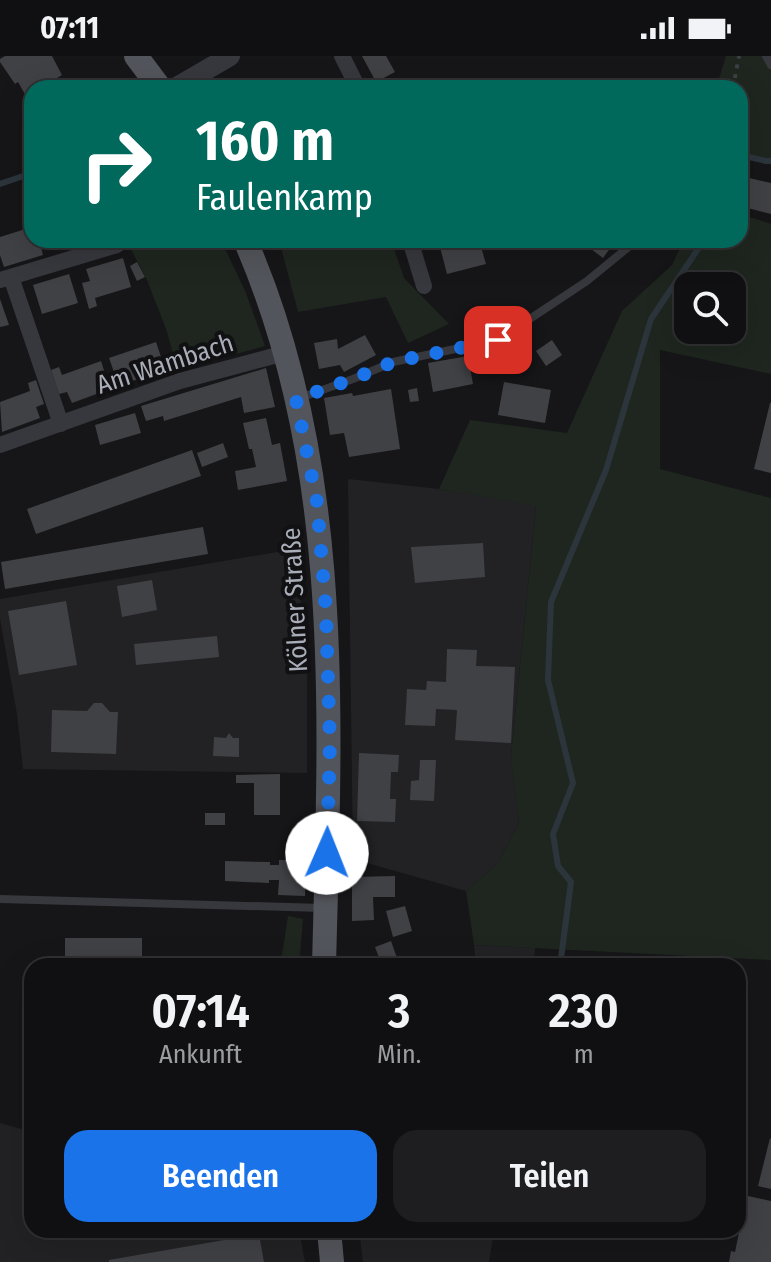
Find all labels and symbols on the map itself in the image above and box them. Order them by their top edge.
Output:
pin [464,306,532,374]
street label: Am Wambach [92,327,238,401]
street label: Kölner Straße [276,527,314,673]
position arrow [285,811,369,895]

